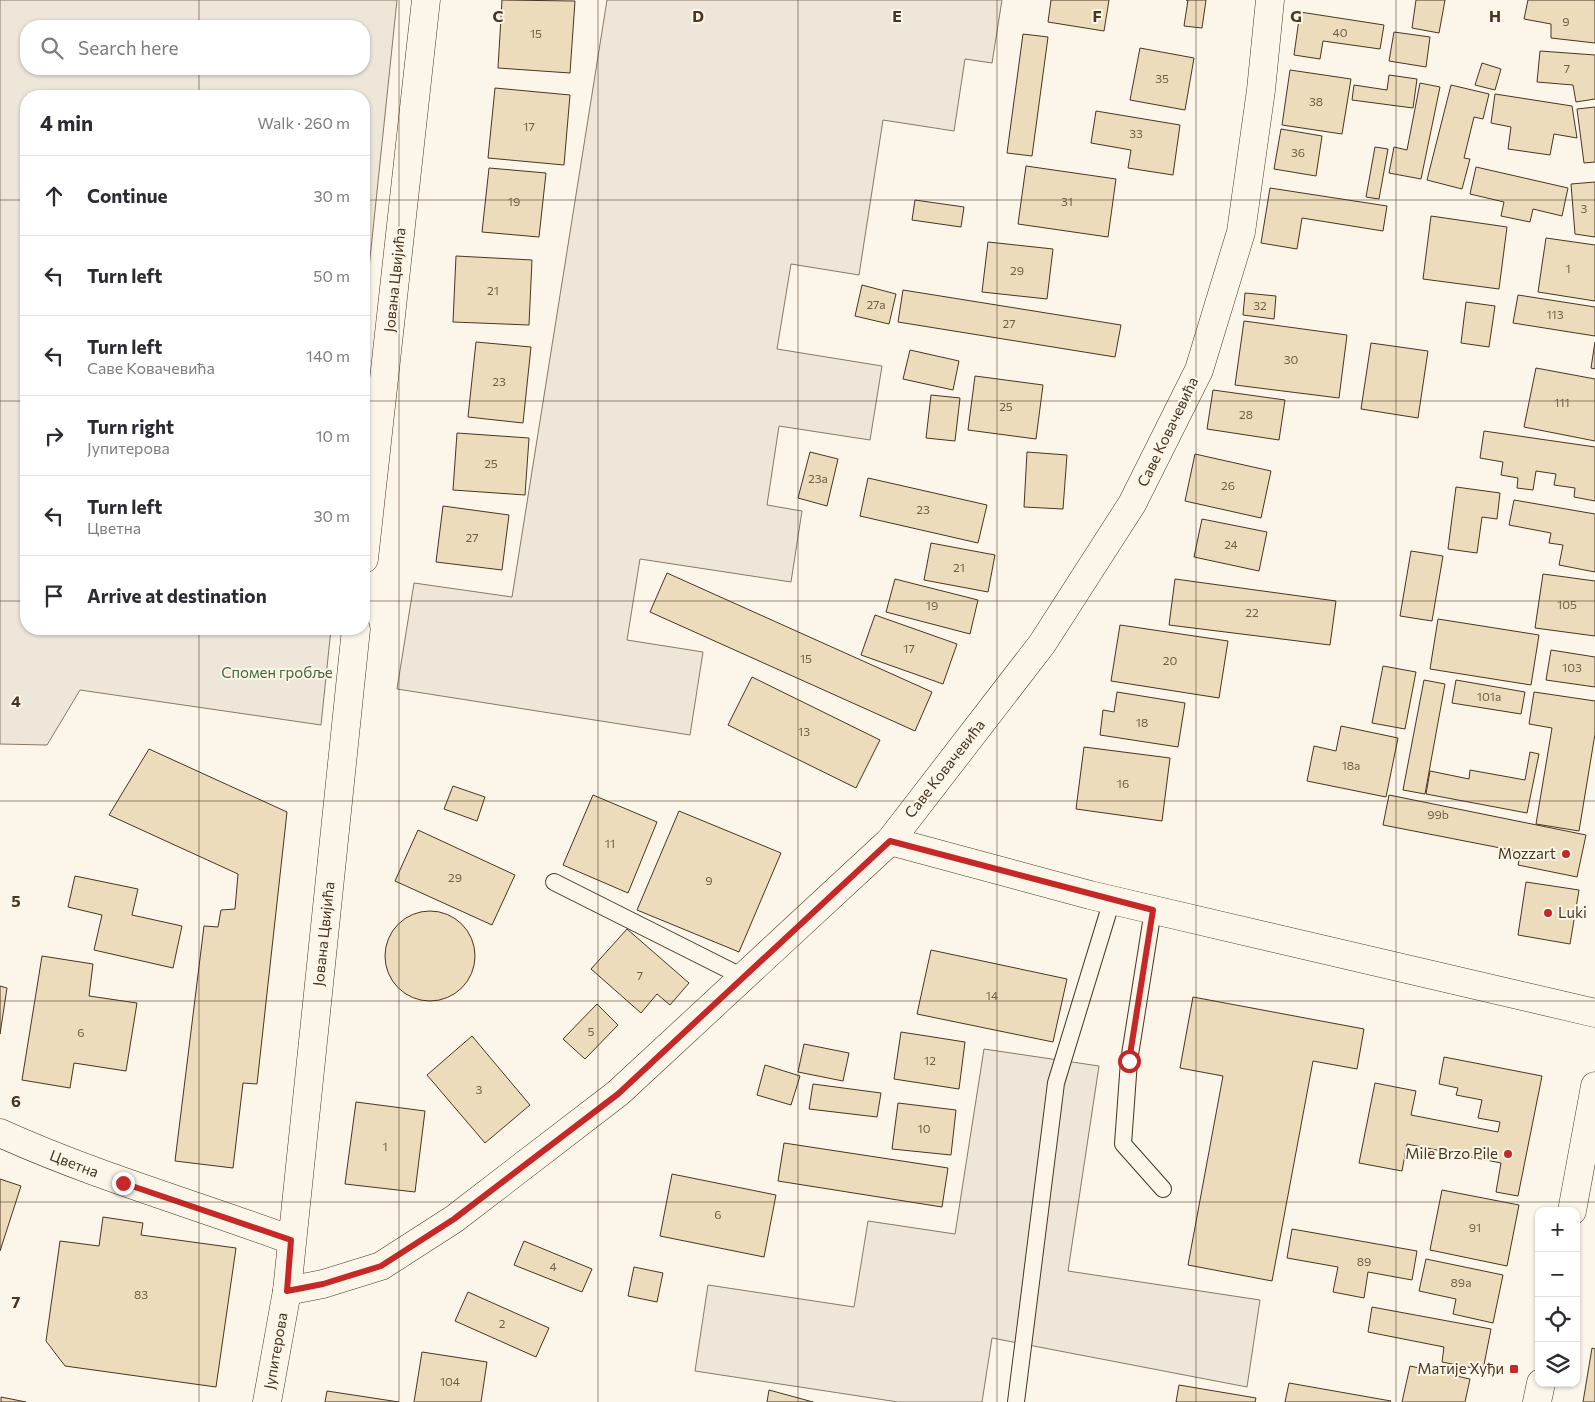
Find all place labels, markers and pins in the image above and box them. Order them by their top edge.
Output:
place label: Mozzart [1498,844,1556,862]
marker: Mozzart [1560,848,1572,860]
place label: Luki [1558,903,1587,921]
marker: Luki [1542,907,1554,919]
place label: Mile Brzo Pile [1405,1144,1498,1162]
marker: Mile Brzo Pile [1502,1148,1514,1160]
place label: Матије Хуђи [1417,1359,1504,1377]
marker: Матије Хуђи [1508,1363,1520,1375]

